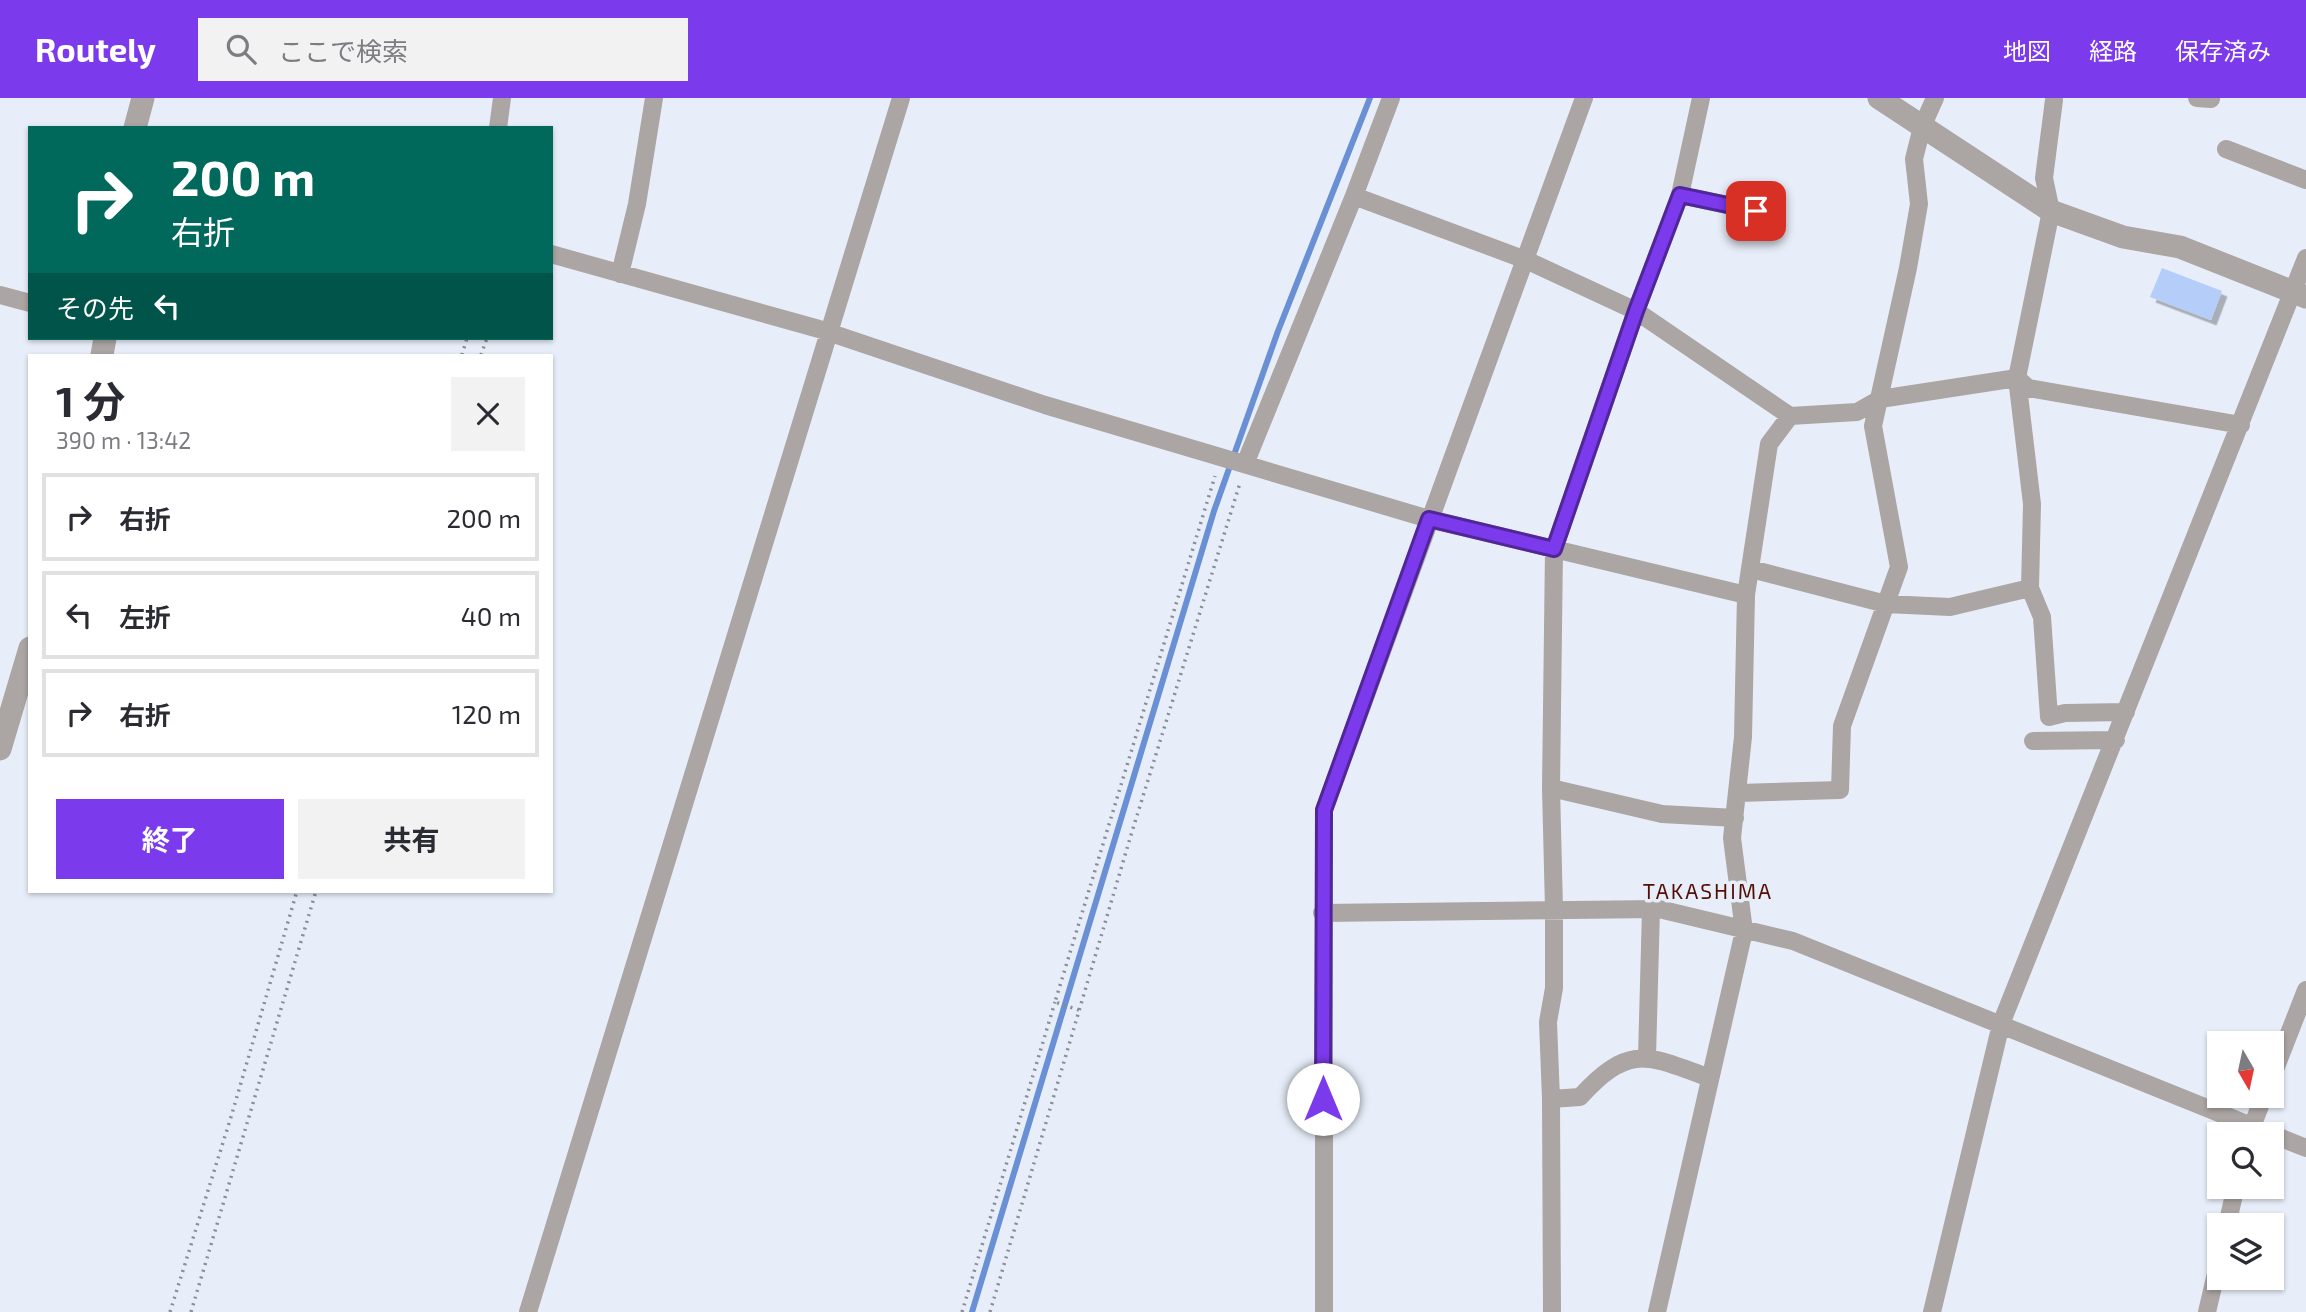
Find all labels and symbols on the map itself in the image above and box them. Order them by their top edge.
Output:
pin [1726,181,1786,241]
district label: TAKASHIMA [1643,878,1773,903]
north arrow [2207,1031,2284,1108]
position arrow [1286,1062,1360,1136]

